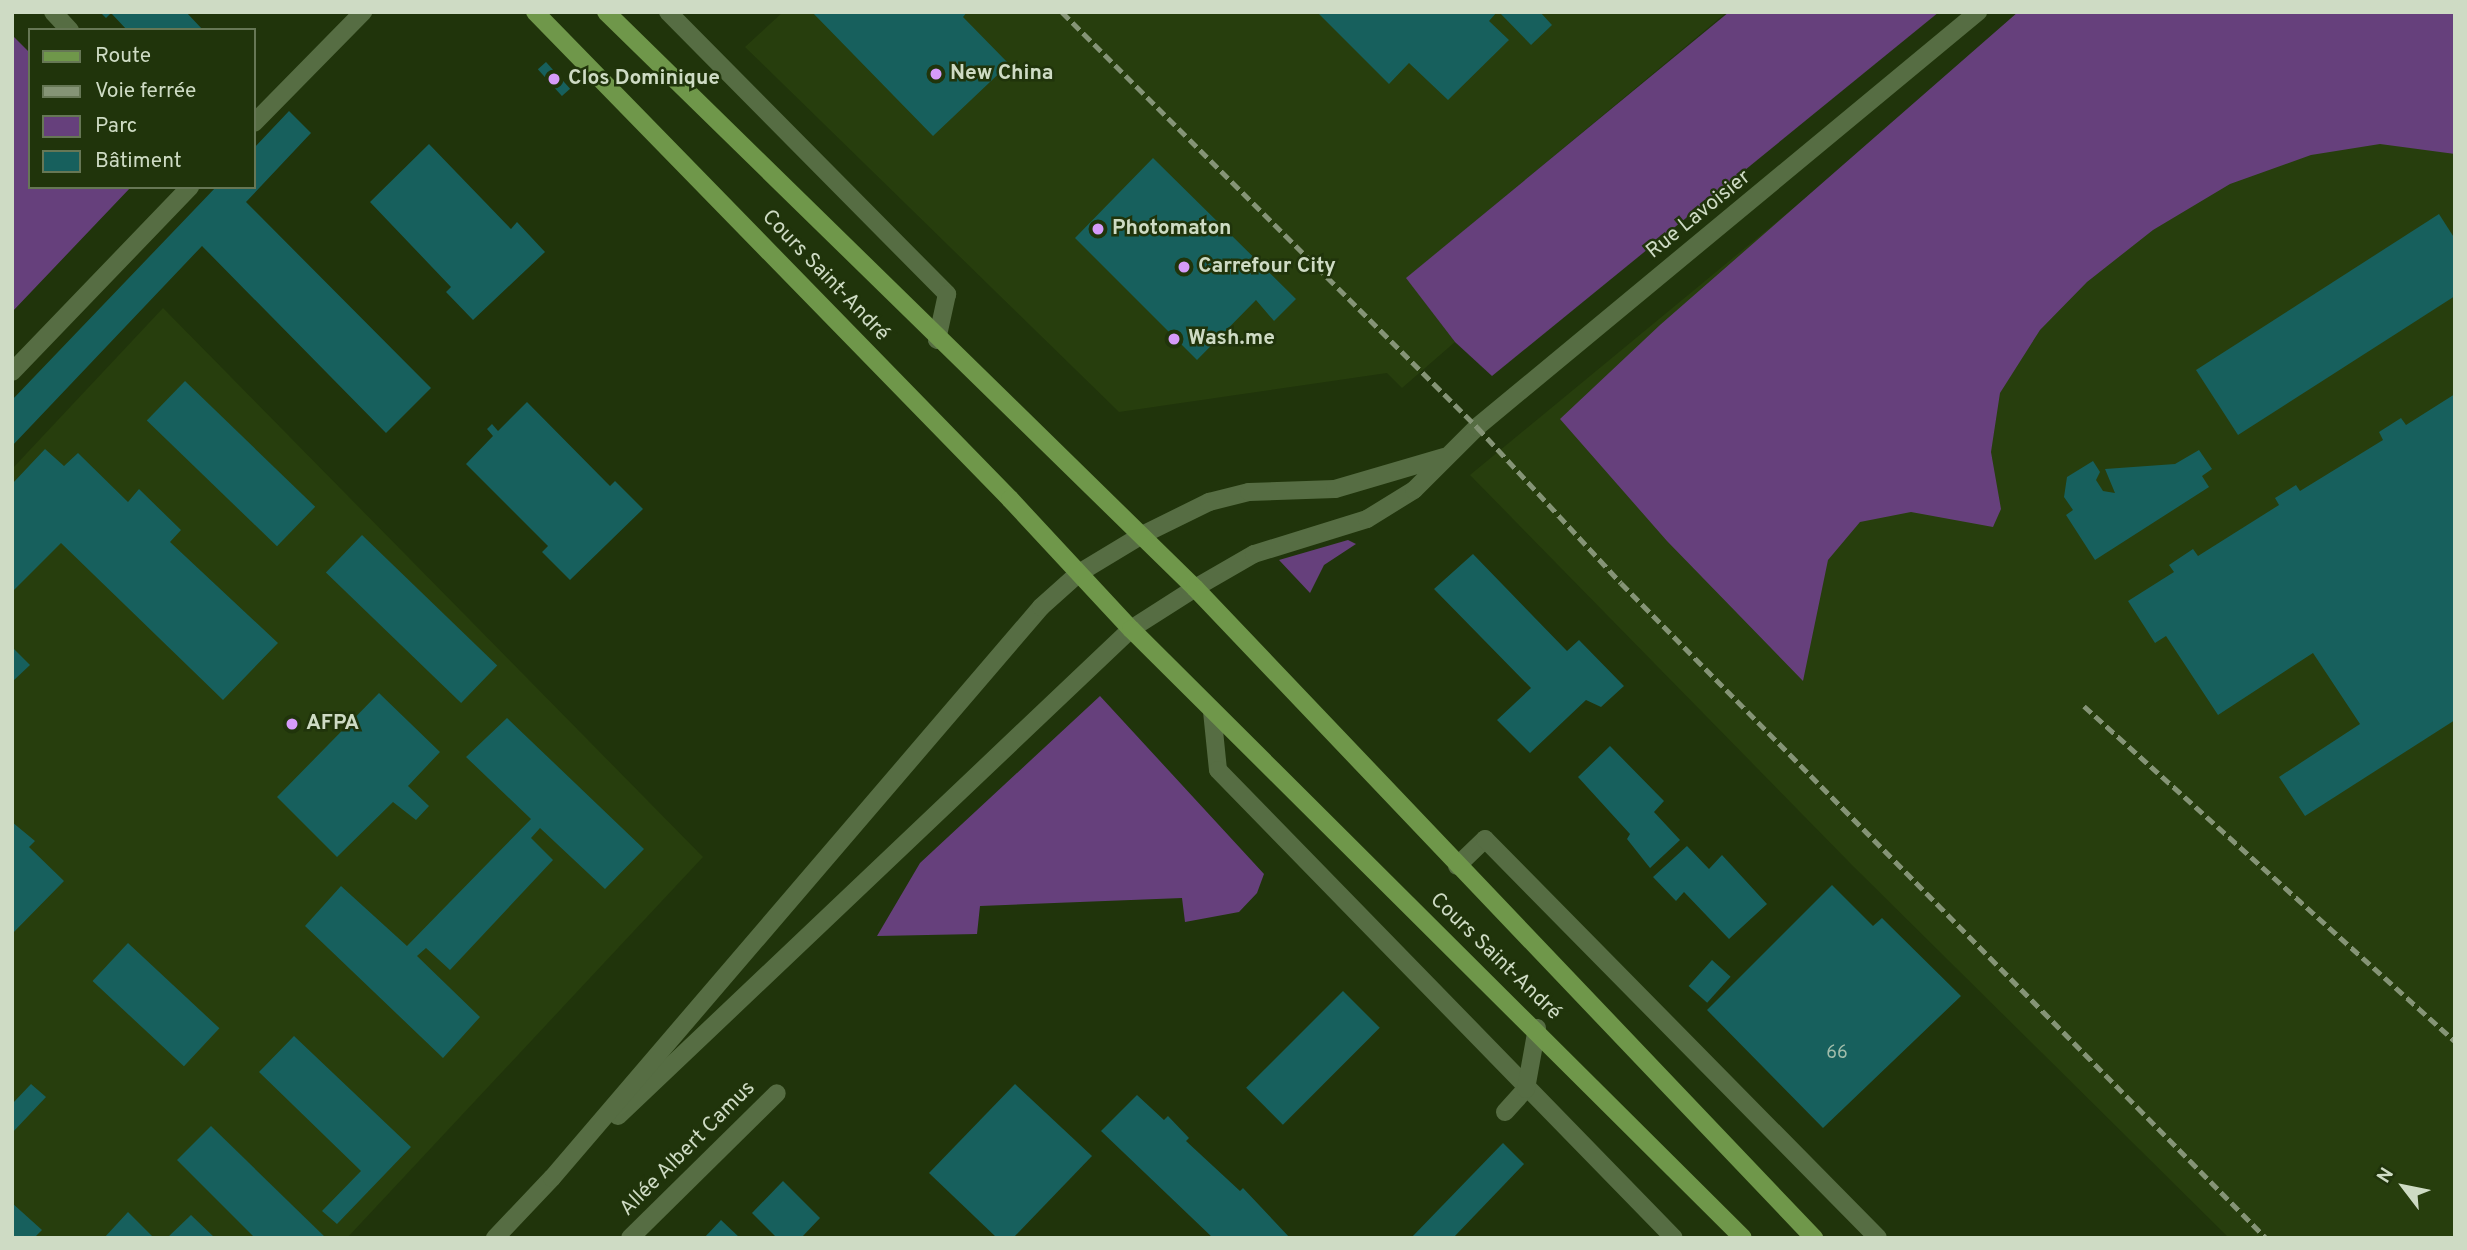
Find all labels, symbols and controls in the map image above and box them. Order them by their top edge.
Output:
legend [28,28,256,189]
text: Route [95,43,151,70]
place label: New China [950,61,1054,87]
place label: Clos Dominique [568,66,720,92]
marker: New China [928,66,944,82]
marker: Clos Dominique [546,71,562,87]
text: Voie ferrée [95,78,196,105]
text: Parc [95,113,137,140]
text: Bâtiment [95,148,182,175]
street label: Rue Lavoisier [1642,165,1756,265]
street label: Cours Saint-André [756,205,894,347]
place label: Photomaton [1112,216,1232,242]
marker: Photomaton [1090,221,1106,237]
place label: Carrefour City [1198,254,1336,280]
marker: Carrefour City [1176,259,1192,275]
place label: Wash.me [1188,326,1275,352]
marker: Wash.me [1166,331,1182,347]
place label: AFPA [306,711,359,737]
marker: AFPA [284,716,300,732]
street label: Cours Saint-André [1424,888,1566,1026]
house number: 66 [1826,1043,1848,1065]
street label: Allée Albert Camus [615,1076,761,1222]
north arrow [2369,1152,2439,1222]
text: N [2372,1164,2400,1188]

